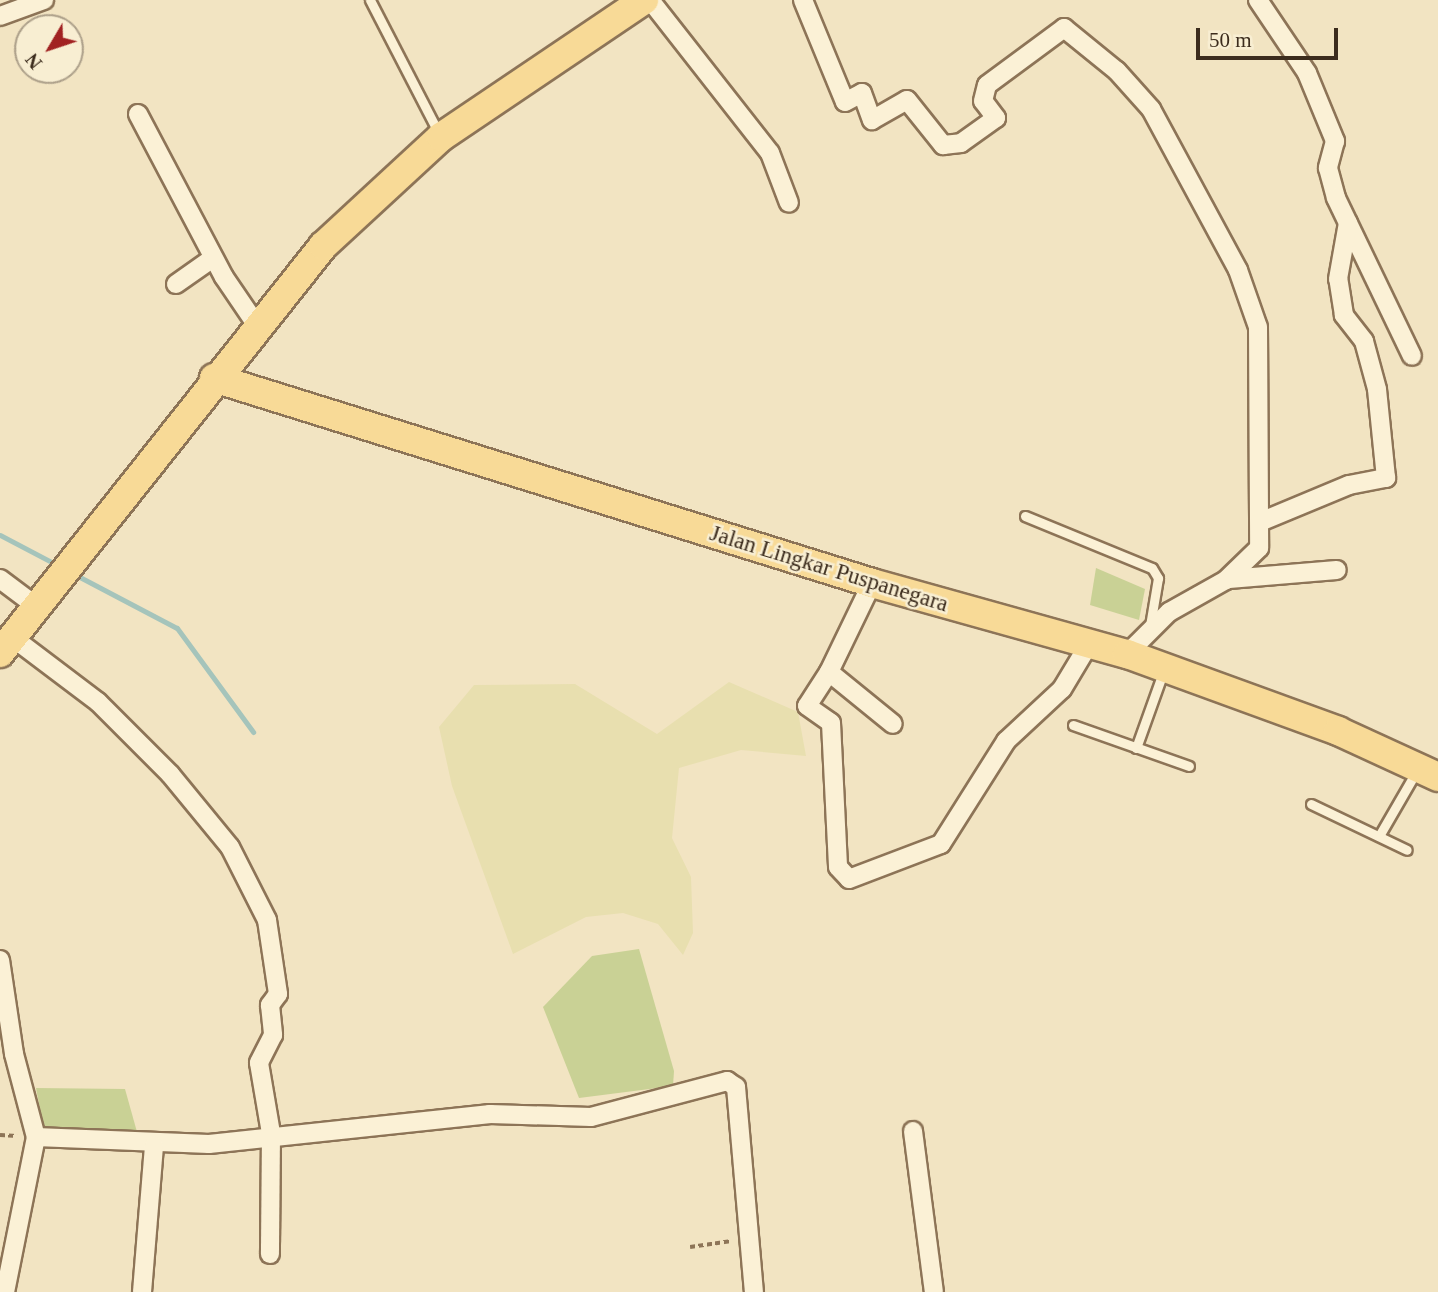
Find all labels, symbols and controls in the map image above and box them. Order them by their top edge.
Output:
north arrow [14,14,84,84]
scale bar [1200,14,1342,58]
text: 50 m [1209,28,1252,52]
text: N [21,49,46,73]
street label: Jalan Lingkar Puspanegara [706,520,952,618]

